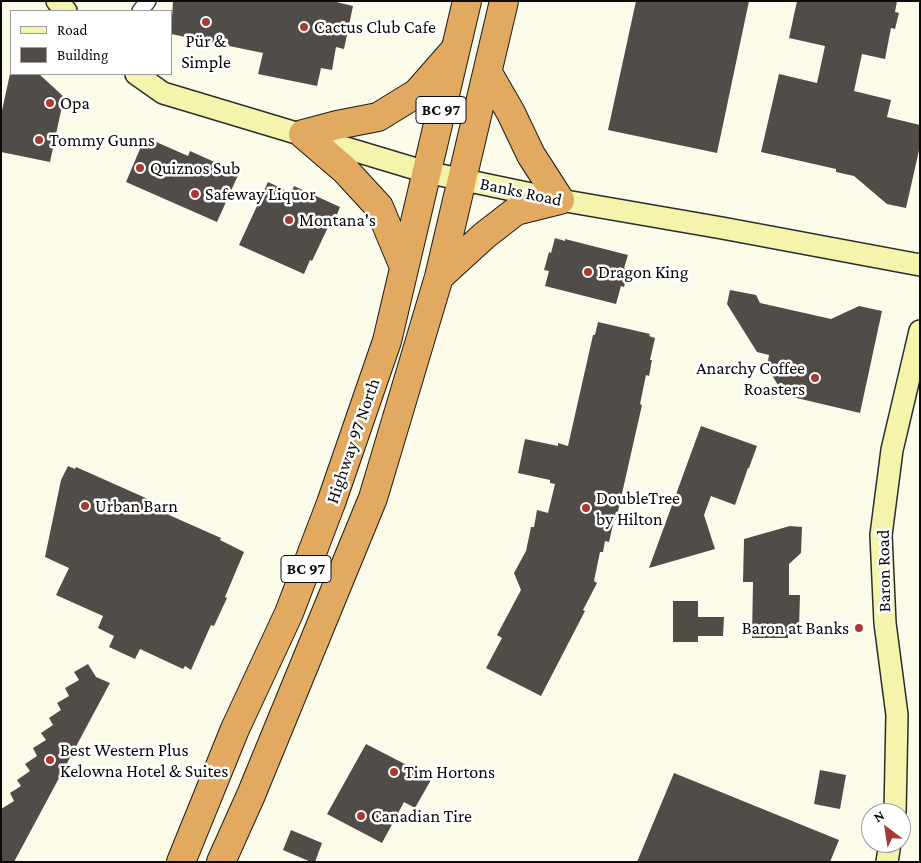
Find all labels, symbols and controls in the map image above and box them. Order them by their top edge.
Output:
legend [10,10,172,75]
marker: Pür & Simple [200,16,212,28]
place label: Cactus Club Cafe [314,16,436,38]
marker: Cactus Club Cafe [298,21,310,33]
text: Road [57,22,87,38]
place label: Pür & Simple [181,30,231,72]
text: Building [57,47,108,63]
place label: Opa [60,92,90,114]
road number: BC 97 [416,96,466,124]
marker: Opa [44,97,56,109]
place label: Tommy Gunns [49,129,155,151]
marker: Tommy Gunns [33,134,45,146]
place label: Quiznos Sub [150,157,240,179]
marker: Quiznos Sub [134,162,146,174]
street label: Banks Road [478,173,564,211]
place label: Safeway Liquor [205,183,316,205]
marker: Safeway Liquor [189,188,201,200]
place label: Montana's [299,209,376,231]
marker: Montana's [283,214,295,226]
place label: Dragon King [598,261,688,283]
marker: Dragon King [582,266,594,278]
place label: Anarchy Coffee Roasters [696,357,805,399]
marker: Anarchy Coffee Roasters [809,372,821,384]
street label: Highway 97 North [321,376,385,506]
place label: DoubleTree by Hilton [596,487,680,530]
place label: Urban Barn [95,495,178,517]
marker: Urban Barn [79,500,91,512]
marker: DoubleTree by Hilton [580,502,592,514]
street label: Baron Road [872,529,896,613]
road number: BC 97 [281,556,331,582]
place label: Baron at Banks [742,617,849,639]
marker: Baron at Banks [853,622,865,634]
place label: Best Western Plus Kelowna Hotel & Suites [60,739,228,782]
marker: Best Western Plus Kelowna Hotel & Suites [44,754,56,766]
place label: Tim Hortons [404,761,495,783]
marker: Tim Hortons [388,766,400,778]
north arrow [861,803,911,853]
place label: Canadian Tire [371,805,472,827]
text: N [871,807,887,825]
marker: Canadian Tire [355,810,367,822]

